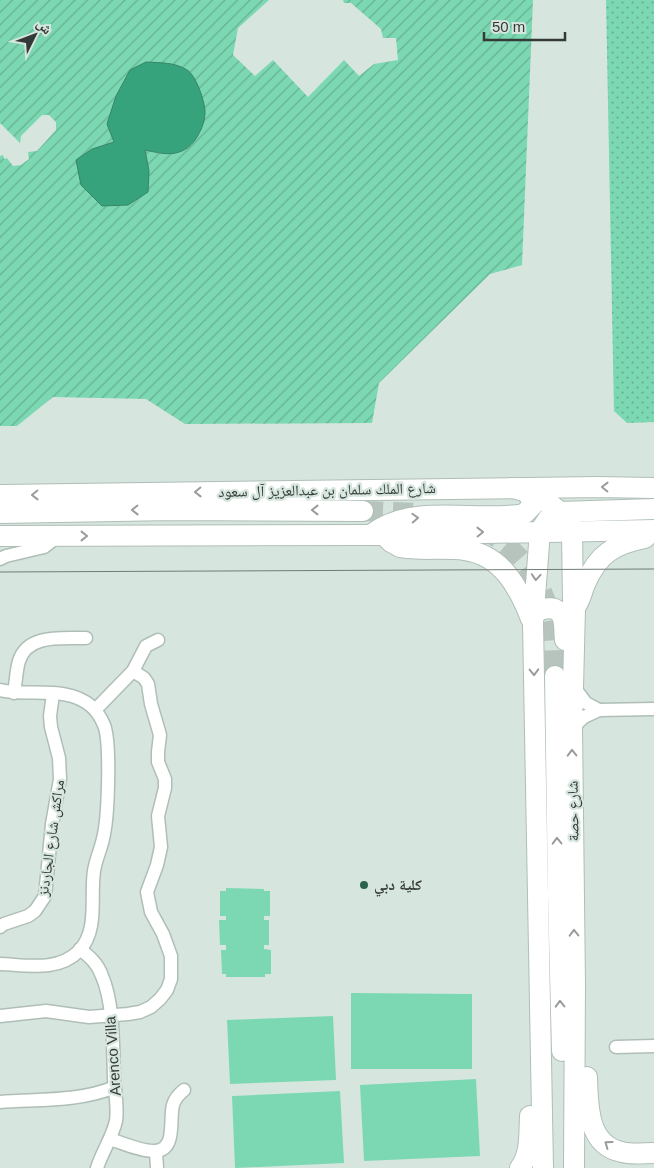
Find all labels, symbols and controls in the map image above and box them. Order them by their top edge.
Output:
north arrow [10,10,60,60]
scale bar [484,10,565,42]
text: ش [33,15,56,38]
text: 50 m [492,18,525,35]
street label: شارع الملك سلمان بن عبدالعزيز آل سعود [218,479,436,502]
one-way arrow [601,482,609,493]
one-way arrow [194,487,202,497]
one-way arrow [31,489,39,500]
one-way arrow [130,505,138,516]
one-way arrow [310,505,318,515]
one-way arrow [412,512,420,523]
one-way arrow [476,527,484,538]
one-way arrow [80,531,88,541]
one-way arrow [531,573,542,581]
one-way arrow [529,668,539,676]
one-way arrow [567,748,577,756]
street label: مراكش شارع الجاردنز [34,778,69,899]
street label: شارع حصة [563,780,584,841]
one-way arrow [552,837,562,845]
place label: كلية دبي [374,876,422,897]
marker: كلية دبي [358,879,370,891]
one-way arrow [569,928,579,936]
one-way arrow [555,1000,565,1008]
street label: Arenco Villa [101,1015,124,1096]
one-way arrow [604,1141,614,1150]

